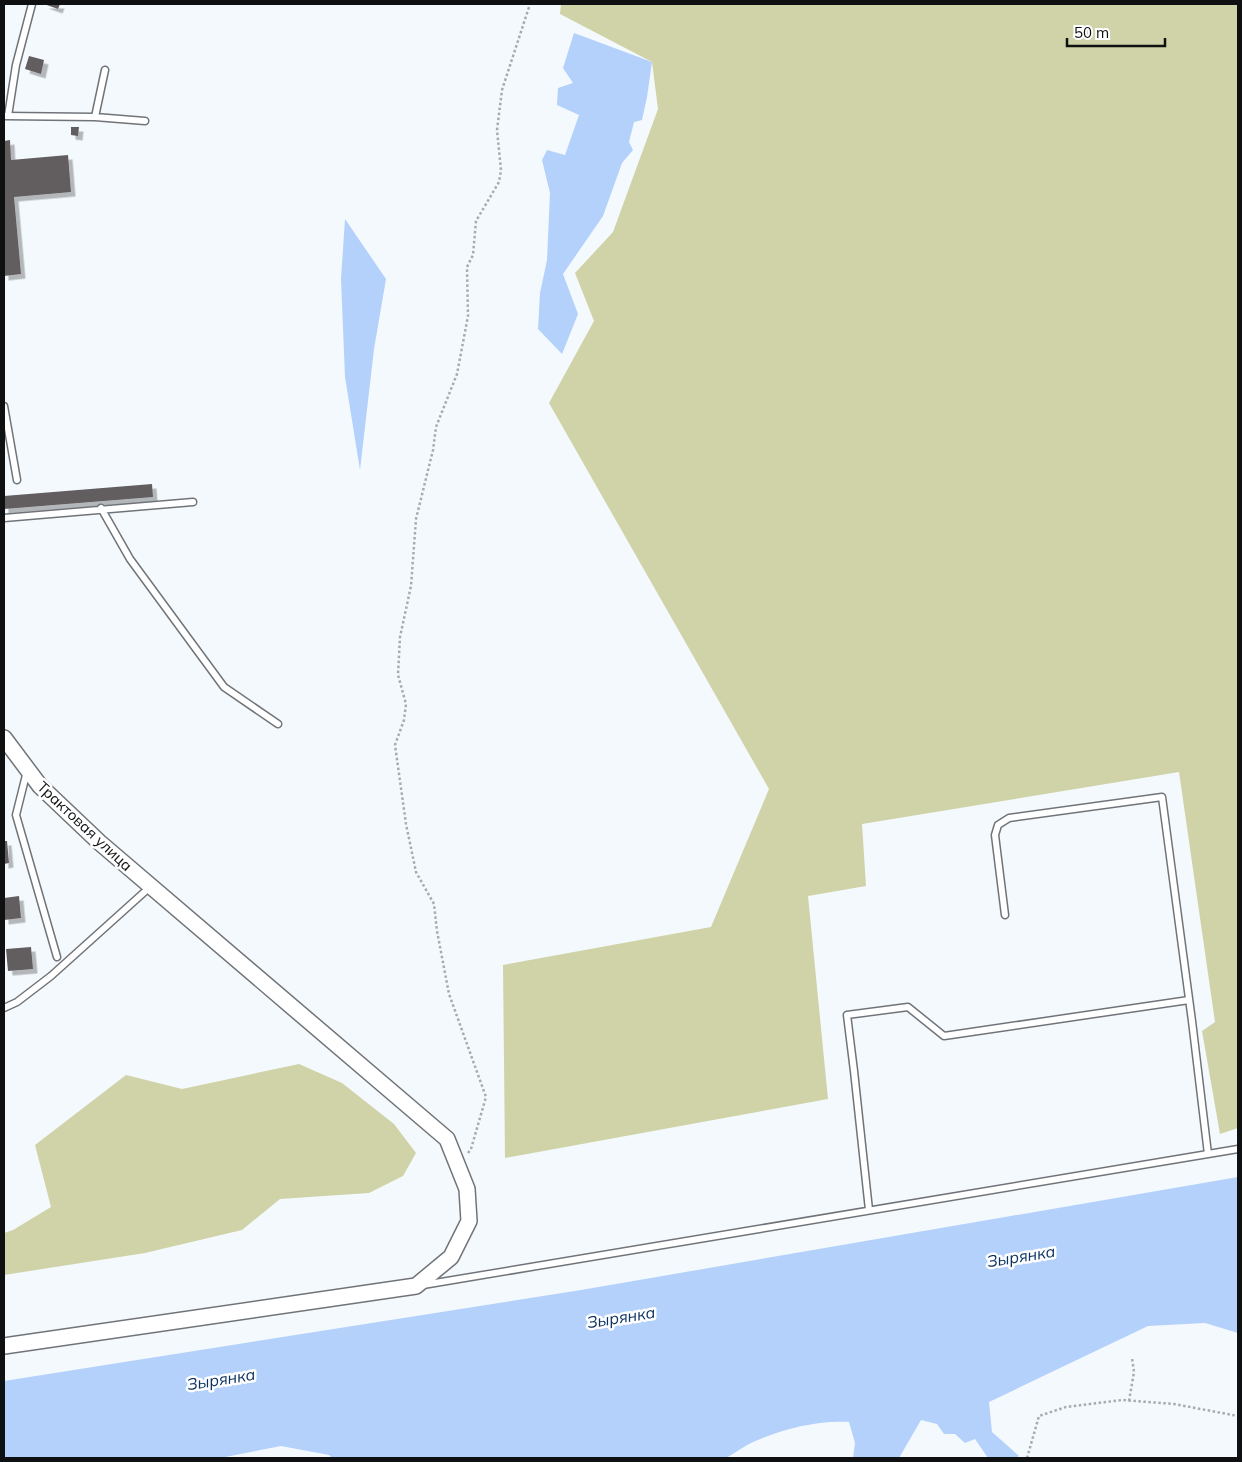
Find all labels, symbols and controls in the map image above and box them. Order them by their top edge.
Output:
scale bar [1067,15,1164,47]
text: 50 m [1074,23,1109,42]
street label: Трактовая улица [33,777,137,875]
water label: Зырянка [985,1241,1057,1271]
water label: Зырянка [585,1302,657,1332]
water label: Зырянка [185,1364,257,1394]

